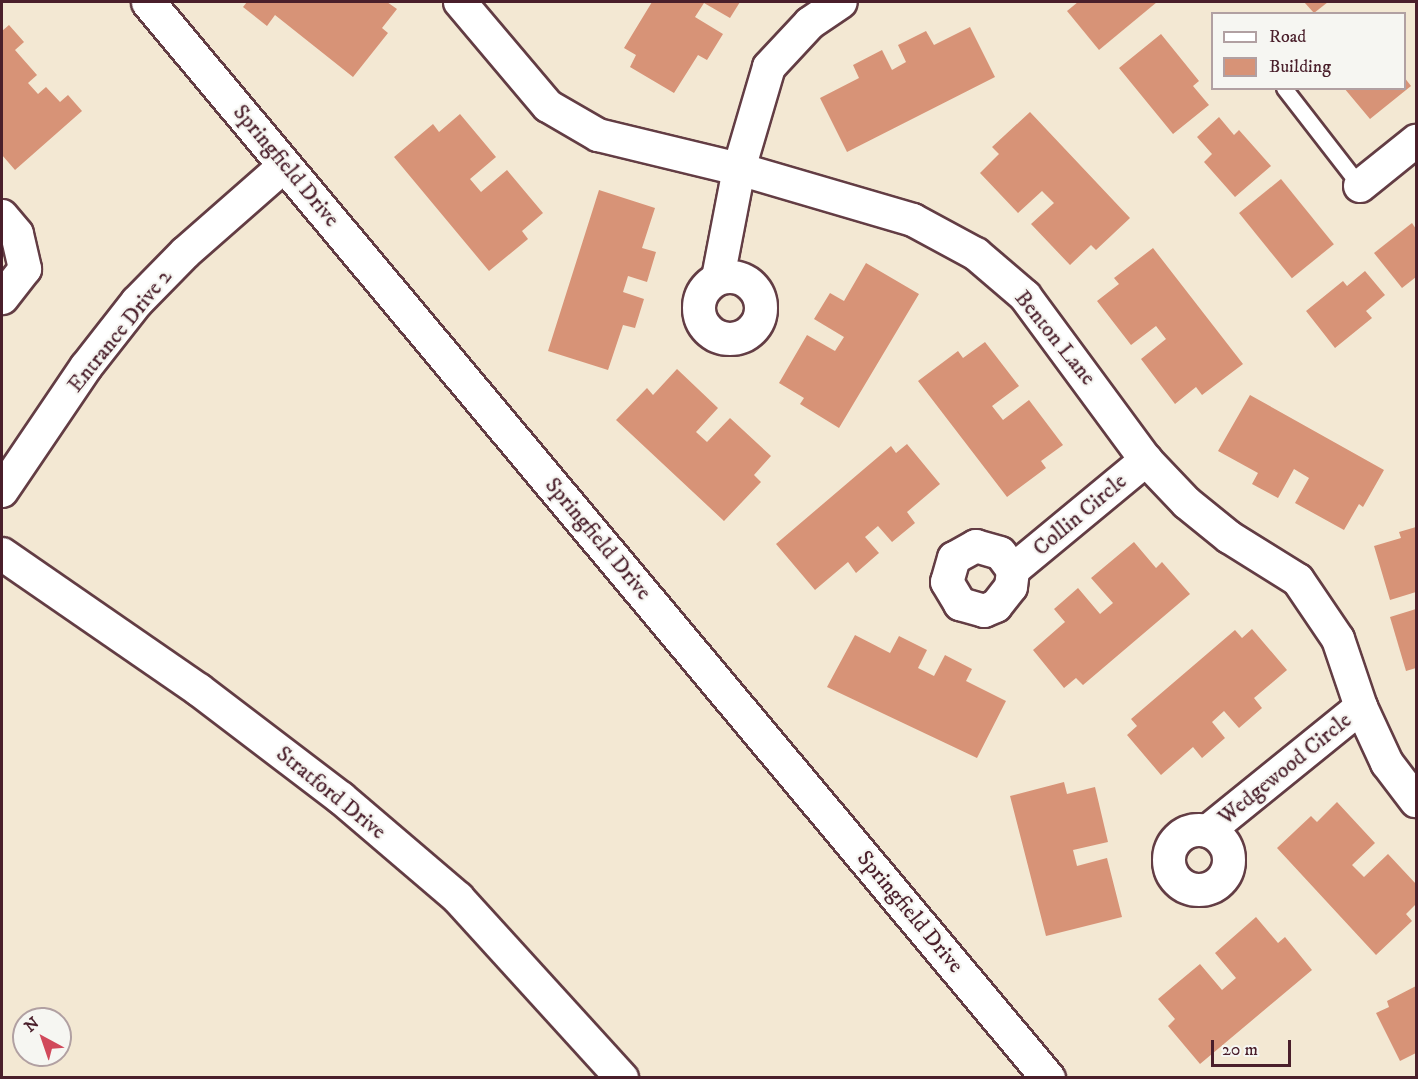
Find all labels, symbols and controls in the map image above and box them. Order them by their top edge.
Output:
legend [1211,12,1406,90]
text: Road [1269,26,1306,48]
text: Building [1269,56,1331,78]
street label: Springfield Drive [227,100,345,232]
street label: Entrance Drive 2 [62,264,178,398]
street label: Benton Lane [1009,285,1101,391]
street label: Collin Circle [1028,468,1132,562]
street label: Springfield Drive [539,473,657,605]
street label: Wedgewood Circle [1213,707,1357,831]
street label: Stratford Drive [271,741,391,845]
street label: Springfield Drive [851,846,969,978]
north arrow [12,1007,72,1067]
text: N [20,1013,43,1037]
scale bar [1214,1028,1294,1066]
text: 20 m [1222,1039,1258,1061]

